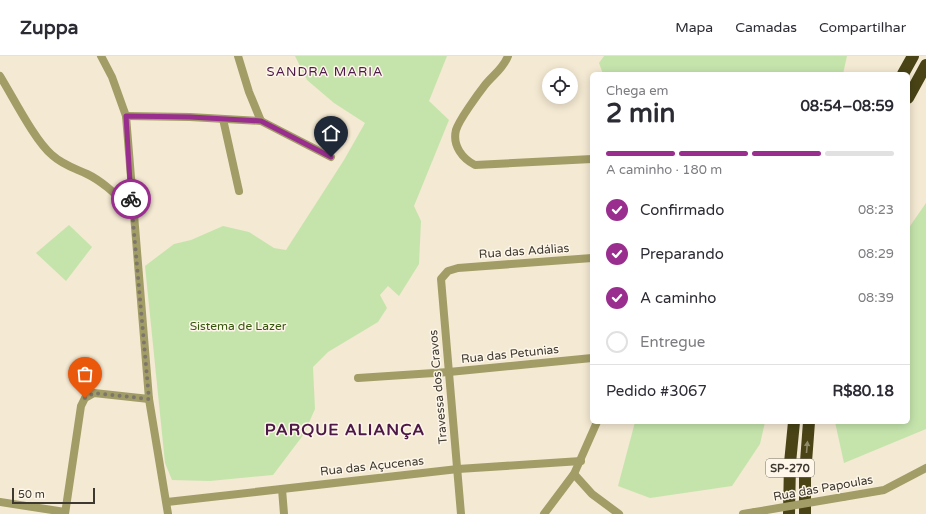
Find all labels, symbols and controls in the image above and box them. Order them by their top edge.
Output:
text: Zuppa [20,17,78,39]
text: Mapa [675,19,713,36]
text: Camadas [735,19,797,36]
text: Compartilhar [819,19,906,36]
district label: SANDRA MARIA [266,64,384,80]
map controls [542,68,578,104]
button: locate [542,68,578,104]
text: Chega em [606,83,669,99]
text: 08:54–08:59 [800,97,894,115]
text: 2 min [606,98,675,129]
pin [314,116,348,157]
icon: home [320,122,342,144]
text: A caminho · 180 m [606,162,722,178]
courier [111,179,151,219]
icon: bike [120,188,142,210]
icon: check [606,199,628,221]
text: Confirmado [640,201,724,219]
text: 08:23 [858,202,894,218]
street label: Rua das Adálias [478,241,570,261]
icon: check [606,243,628,265]
text: Preparando [640,245,724,263]
text: 08:29 [858,246,894,262]
icon: check [606,287,628,309]
text: A caminho [640,289,716,307]
text: 08:39 [858,290,894,306]
park label: Sistema de Lazer [190,319,287,333]
street label: Travessa dos Cravos [426,329,450,445]
text: Entregue [640,333,705,351]
street label: Rua das Petunias [460,342,560,366]
pin [68,357,102,398]
icon: bag [74,363,96,385]
text: Pedido #3067 [606,382,707,400]
text: R$80.18 [832,382,894,400]
district label: PARQUE ALIANÇA [265,420,425,440]
one-way arrow [803,441,810,453]
street label: Rua das Açucenas [319,454,425,478]
road number: SP-270 [766,459,814,477]
street label: Rua das Papoulas [772,472,874,504]
scale bar [12,486,95,505]
text: 50 m [18,488,45,501]

